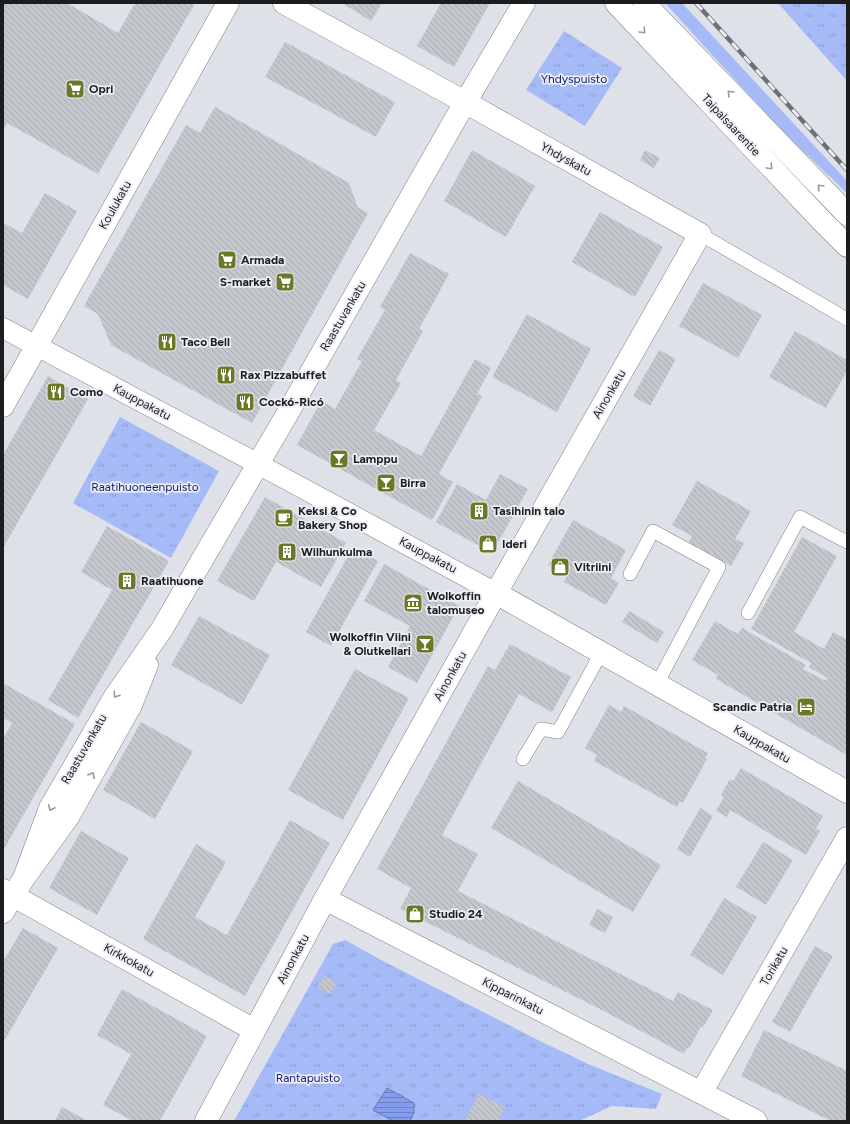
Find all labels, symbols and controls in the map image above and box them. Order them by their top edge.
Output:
one-way arrow [638,26,645,34]
park label: Yhdyspuisto [541,72,607,86]
supermarket icon: Opri [64,78,86,100]
place label: Opri [89,82,113,96]
one-way arrow [727,90,735,98]
street label: Taipalsaarentie [699,91,764,159]
street label: Yhdyskatu [538,139,594,179]
one-way arrow [765,162,773,170]
street label: Koulukatu [96,178,134,232]
one-way arrow [817,184,824,192]
supermarket icon: Armada [216,249,238,271]
place label: Armada [241,253,285,267]
supermarket icon: S-market [274,271,296,293]
place label: S-market [220,275,271,289]
street label: Raastuvankatu [317,278,369,354]
restaurant icon: Taco Bell [156,331,178,353]
place label: Taco Bell [181,335,230,349]
restaurant icon: Rax Pizzabuffet [215,364,237,386]
street label: Ainonkatu [589,367,629,421]
place label: Rax Pizzabuffet [240,368,327,382]
restaurant icon: Como [45,381,67,403]
street label: Kauppakatu [111,381,173,423]
place label: Como [70,385,103,399]
restaurant icon: Cockó-Ricó [234,391,256,413]
place label: Cockó-Ricó [259,395,324,409]
bar icon: Lamppu [328,448,350,470]
place label: Lamppu [353,452,398,466]
bar icon: Birra [375,472,397,494]
place label: Birra [400,476,426,490]
park label: Raatihuoneenpuisto [91,480,199,494]
building icon: Tasihinin talo [468,500,490,522]
place label: Keksi & Co Bakery Shop [298,504,367,532]
place label: Tasihinin talo [493,504,565,518]
cafe icon: Keksi & Co Bakery Shop [273,507,295,529]
shop icon: Ideri [477,533,499,555]
street label: Kauppakatu [397,534,459,576]
place label: Ideri [502,537,527,551]
building icon: Wilhunkulma [276,541,298,563]
place label: Wilhunkulma [301,545,372,559]
shop icon: Vitriini [549,556,571,578]
place label: Vitriini [574,560,611,574]
building icon: Raatihuone [116,570,138,592]
place label: Raatihuone [141,574,204,588]
place label: Wolkoffin talomuseo [427,589,485,617]
museum icon: Wolkoffin talomuseo [402,592,424,614]
place label: Wolkoffin Viini & Olutkellari [329,630,411,658]
bar icon: Wolkoffin Viini & Olutkellari [414,633,436,655]
street label: Ainonkatu [431,649,469,703]
one-way arrow [113,691,121,698]
hotel icon: Scandic Patria [795,696,817,718]
place label: Scandic Patria [713,700,792,714]
street label: Raastuvankatu [58,711,110,787]
street label: Kauppakatu [731,722,793,766]
one-way arrow [87,772,94,779]
one-way arrow [48,803,56,811]
shop icon: Studio 24 [404,903,426,925]
place label: Studio 24 [429,907,483,921]
street label: Ainonkatu [274,932,312,986]
street label: Kirkkokatu [101,940,157,980]
street label: Torikatu [757,944,791,988]
street label: Kipparinkatu [480,975,546,1017]
park label: Rantapuisto [276,1071,340,1085]

